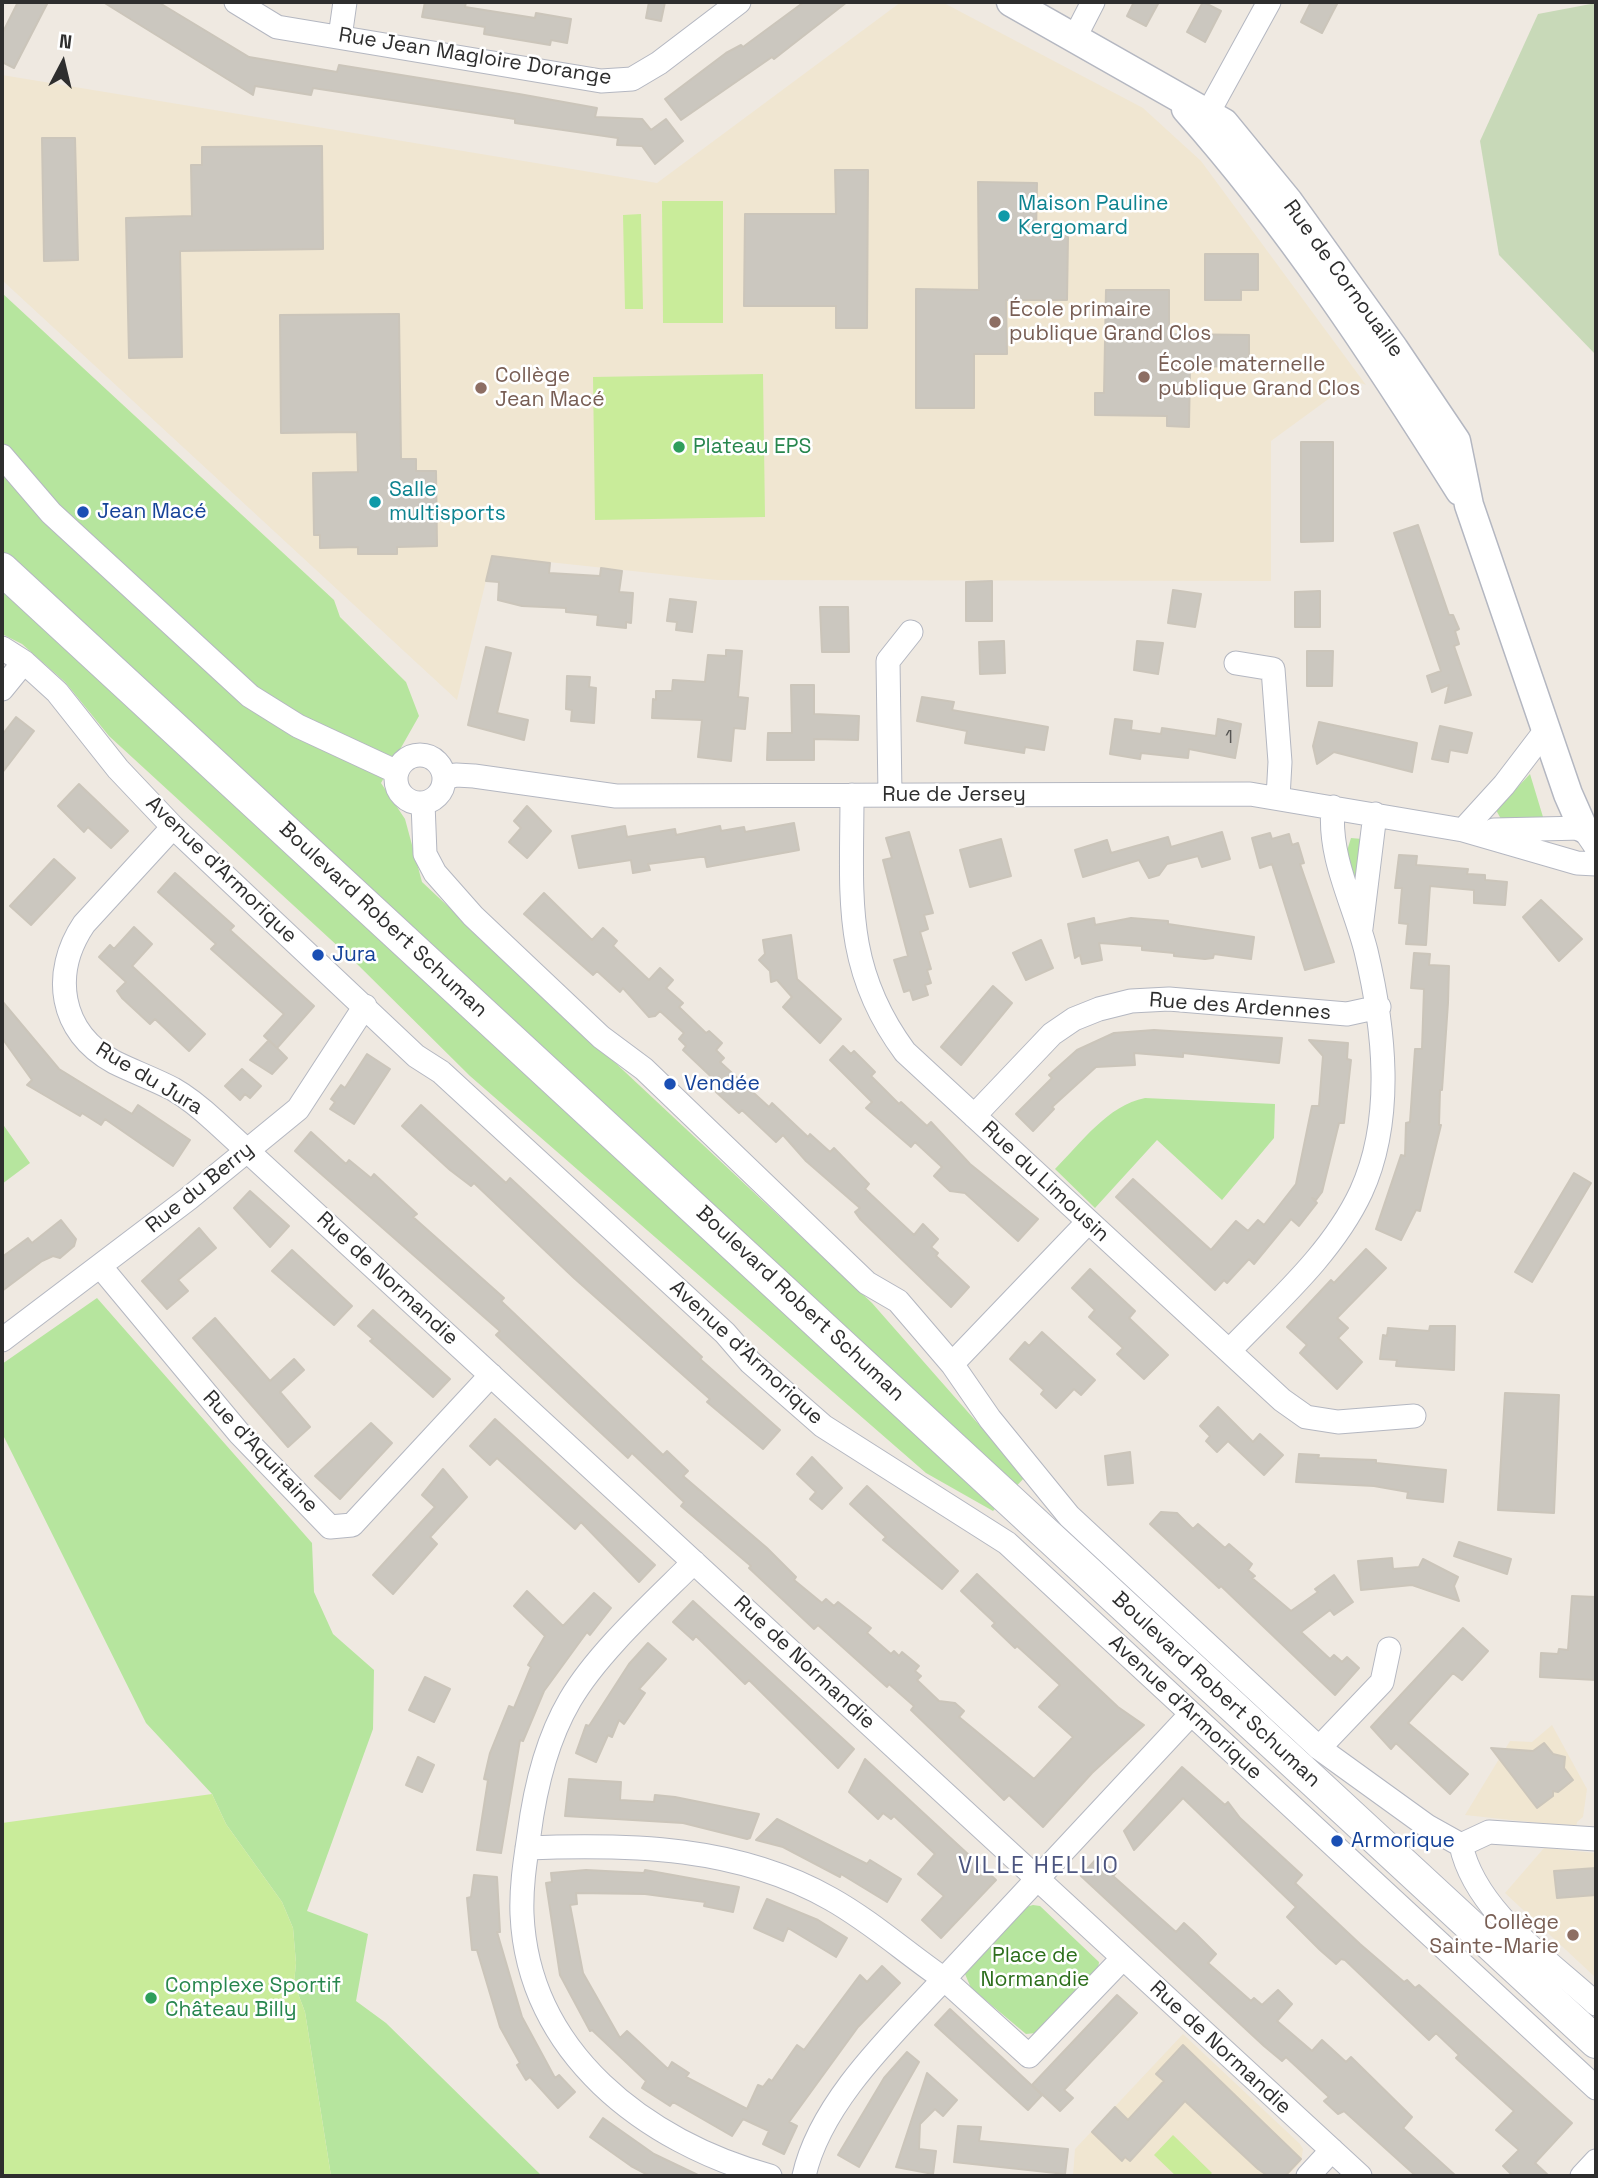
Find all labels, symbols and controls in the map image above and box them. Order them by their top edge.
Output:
street label: Rue Jean Magloire Dorange [337,23,613,91]
north arrow [28,28,98,98]
text: N [58,28,73,55]
place label: Maison Pauline Kergomard [1018,191,1168,241]
street label: Rue de Cornouaille [1277,195,1409,363]
marker: Maison Pauline Kergomard [996,208,1012,224]
place label: École primaire publique Grand Clos [1009,297,1211,347]
marker: École primaire publique Grand Clos [987,314,1003,330]
place label: École maternelle publique Grand Clos [1158,352,1360,402]
place label: Collège Jean Macé [495,363,605,413]
marker: École maternelle publique Grand Clos [1136,369,1152,385]
marker: Collège Jean Macé [473,380,489,396]
place label: Plateau EPS [693,434,811,460]
marker: Plateau EPS [671,439,687,455]
place label: Salle multisports [389,477,506,527]
marker: Salle multisports [367,494,383,510]
place label: Jean Macé [97,499,207,525]
marker: Jean Macé [75,504,91,520]
house number: 1 [1225,727,1233,749]
street label: Rue de Jersey [882,782,1026,808]
street label: Avenue d'Armorique [140,791,302,949]
street label: Boulevard Robert Schuman [274,817,492,1023]
place label: Jura [332,942,376,968]
marker: Jura [310,947,326,963]
street label: Rue des Ardennes [1148,988,1332,1026]
street label: Rue du Jura [91,1037,207,1121]
place label: Vendée [684,1071,760,1097]
marker: Vendée [662,1076,678,1092]
street label: Rue du Limousin [976,1116,1114,1248]
street label: Rue du Berry [141,1137,259,1239]
street label: Boulevard Robert Schuman [691,1201,909,1407]
street label: Rue de Normandie [311,1207,463,1351]
street label: Avenue d'Armorique [664,1275,828,1431]
street label: Rue d'Aquitaine [197,1386,323,1518]
street label: Boulevard Robert Schuman [1107,1587,1325,1793]
street label: Rue de Normandie [728,1591,880,1735]
street label: Avenue d'Armorique [1103,1630,1267,1786]
place label: Armorique [1351,1828,1455,1854]
marker: Armorique [1329,1833,1345,1849]
district label: VILLE HELLIO [960,1853,1118,1881]
place label: Collège Sainte-Marie [1429,1910,1559,1960]
marker: Collège Sainte-Marie [1565,1927,1581,1943]
park label: Place de Normandie [981,1943,1089,1993]
place label: Complexe Sportif Château Billy [165,1973,341,2023]
street label: Rue de Normandie [1144,1976,1296,2120]
marker: Complexe Sportif Château Billy [143,1990,159,2006]

